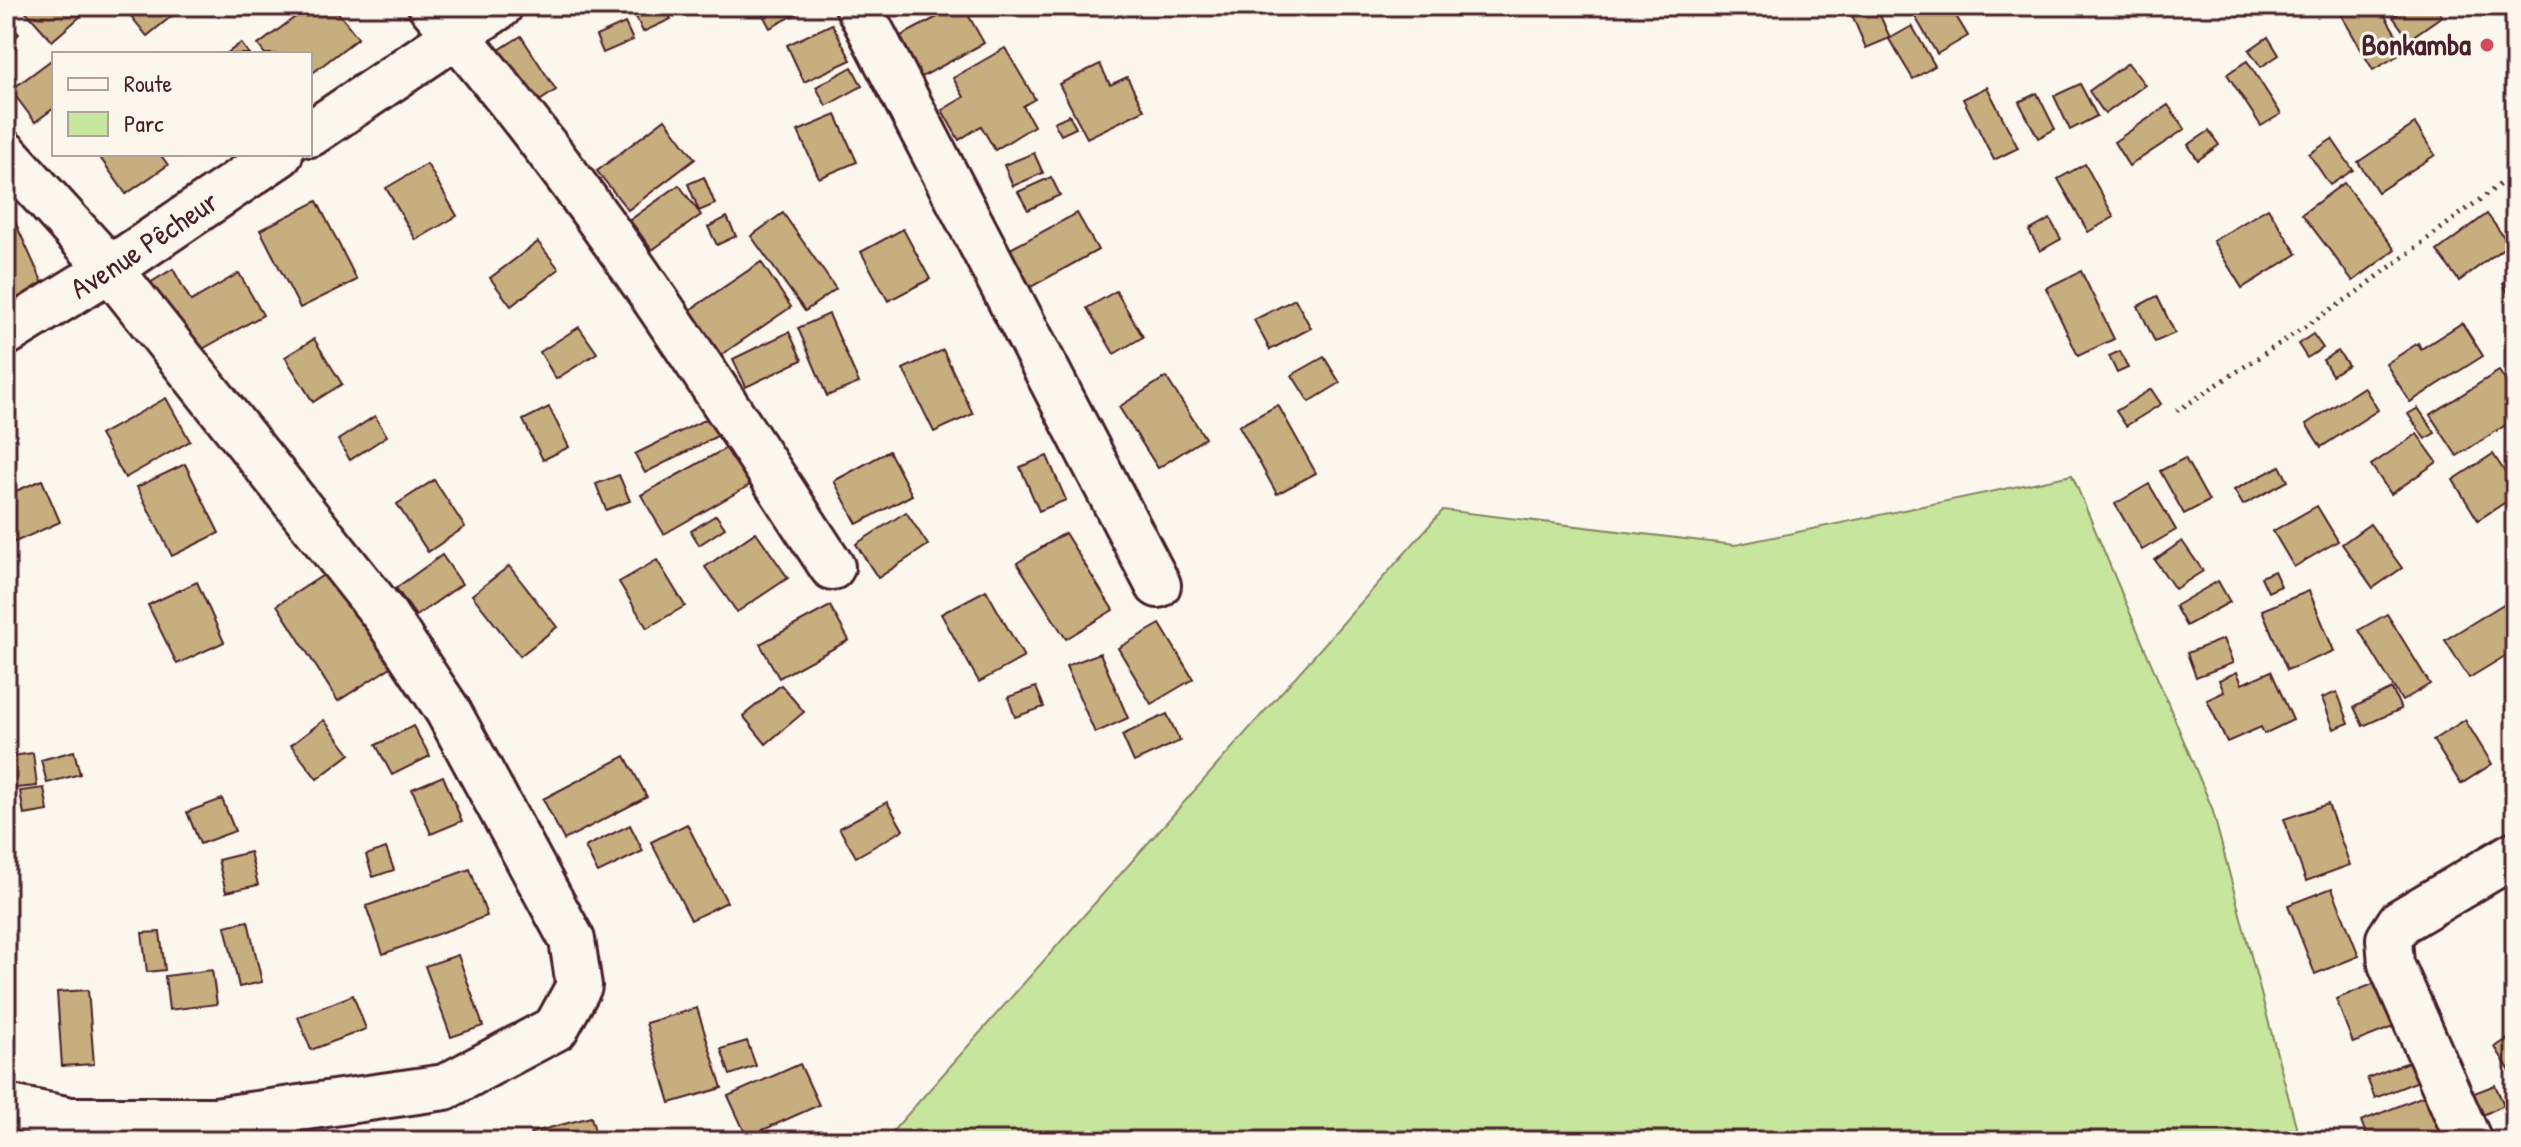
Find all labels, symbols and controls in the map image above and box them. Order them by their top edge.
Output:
place label: Bonkamba [2361,24,2471,64]
marker: Bonkamba [2478,36,2496,54]
legend [52,52,312,156]
text: Route [124,67,172,99]
text: Parc [124,107,164,139]
street label: Avenue Pêcheur [63,180,226,308]

